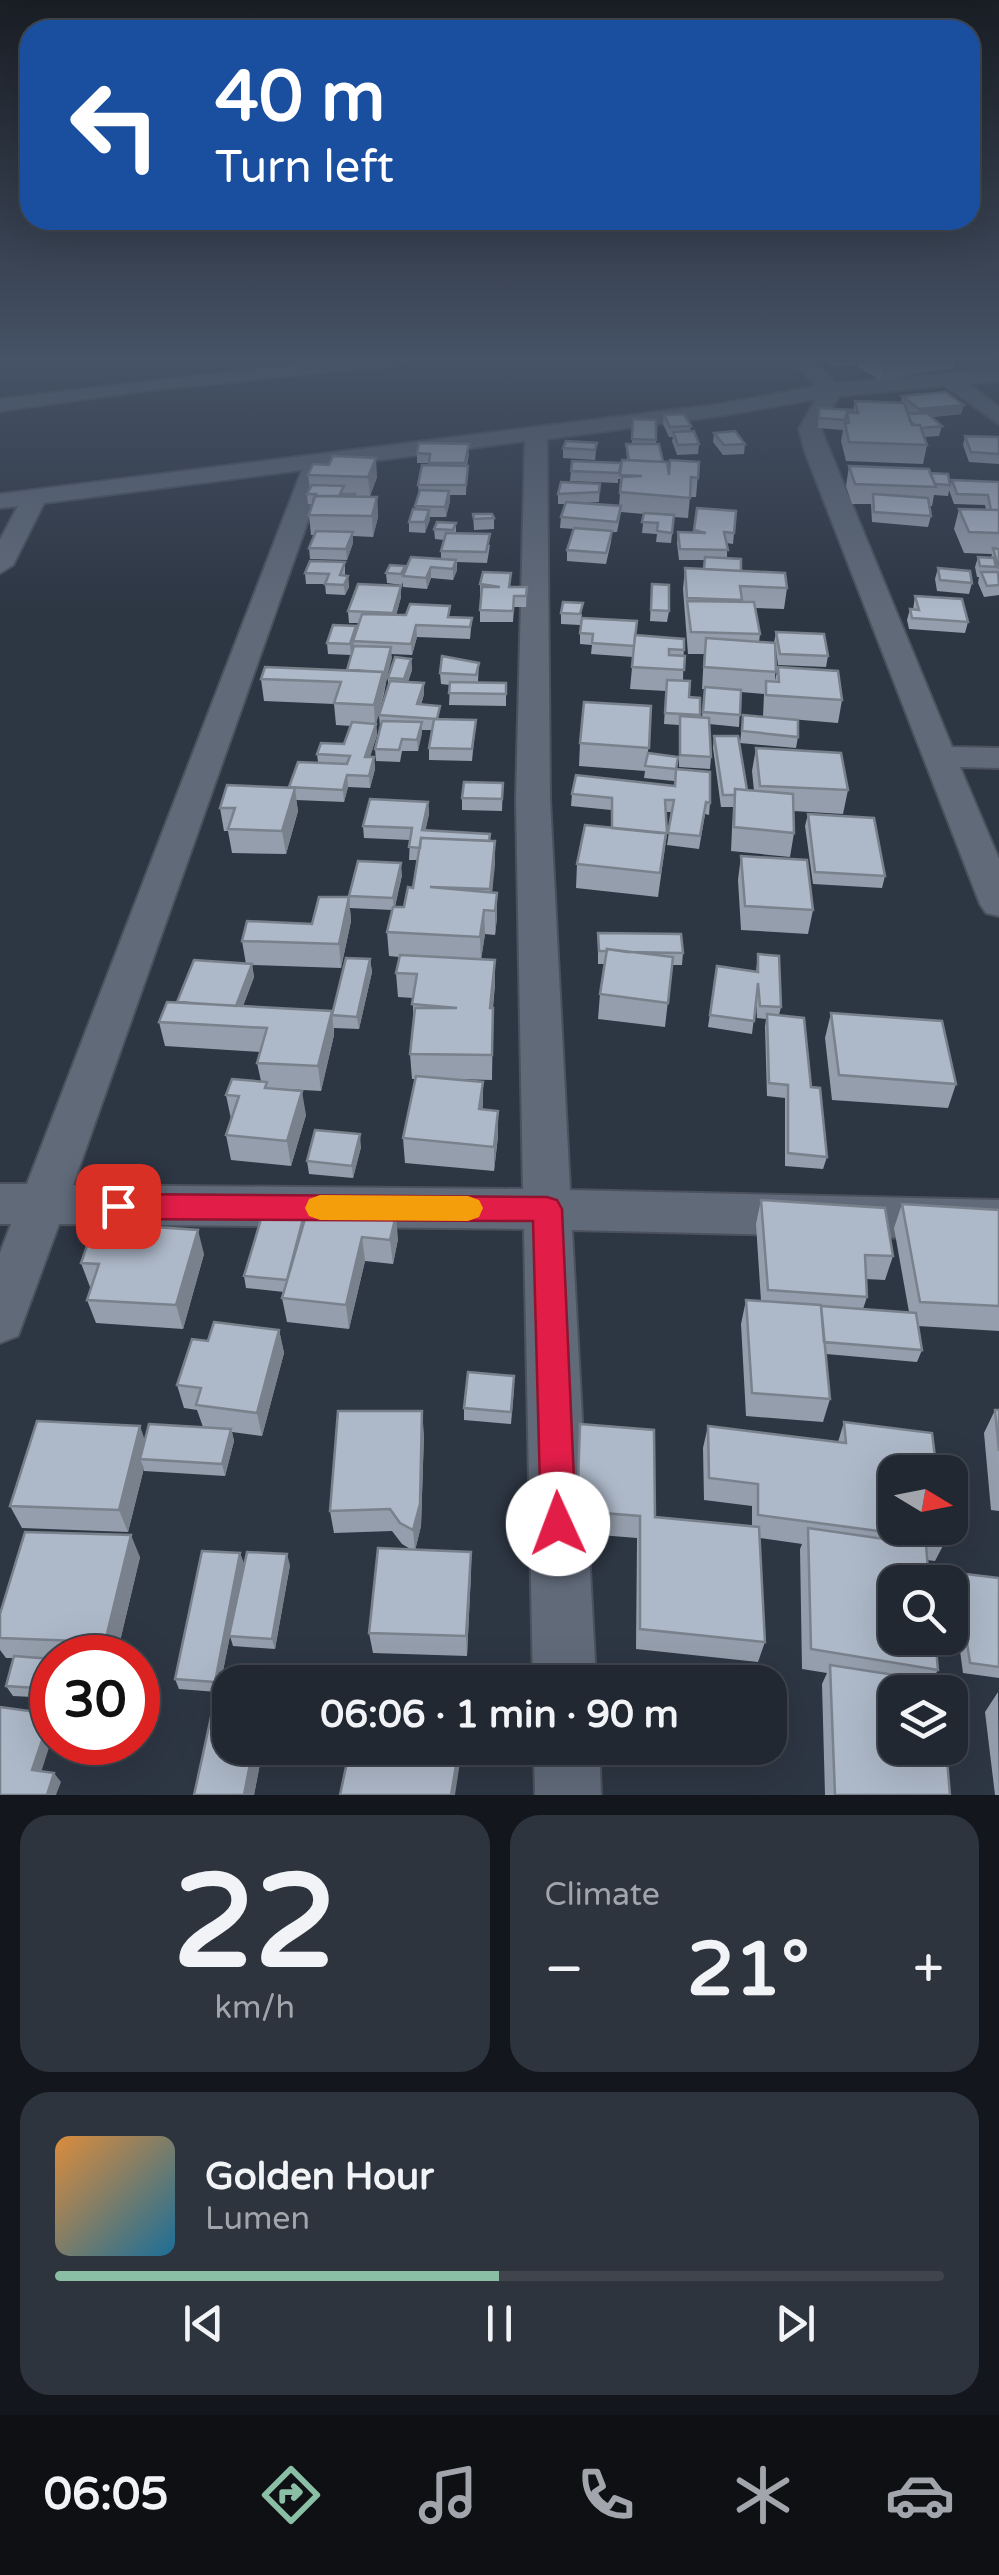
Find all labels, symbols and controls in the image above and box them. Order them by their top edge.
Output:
text: 40 m [215,56,385,140]
icon: left [50,60,180,190]
text: Turn left [215,141,394,195]
pin [76,1164,161,1249]
icon: arrive [91,1179,146,1234]
north arrow [878,1455,968,1545]
map controls [878,1455,968,1765]
position arrow [506,1472,610,1576]
button: search [878,1565,968,1655]
speed limit sign: 30 [30,1635,160,1765]
button: layers [878,1675,968,1765]
text: 06:06 · 1 min · 90 m [320,1692,679,1738]
text: 22 [173,1846,336,2002]
text: Climate [545,1876,660,1914]
text: 21° [687,1925,810,2015]
text: − [545,1937,584,2003]
text: + [913,1937,944,2003]
text: km/h [215,1989,295,2027]
text: Golden Hour [205,2154,434,2200]
text: Lumen [205,2200,310,2238]
icon: previous [176,2296,231,2351]
icon: pause [472,2296,527,2351]
icon: next [768,2296,823,2351]
icon: directions [256,2460,326,2530]
icon: music [413,2460,483,2530]
icon: phone [571,2460,641,2530]
icon: climate [728,2460,798,2530]
icon: car [885,2460,955,2530]
text: 06:05 [44,2468,168,2522]

